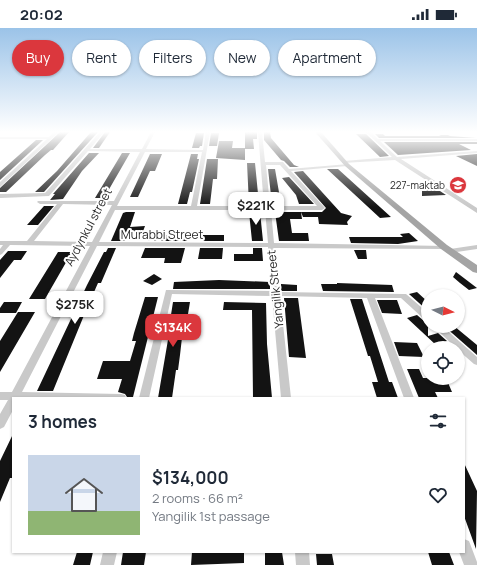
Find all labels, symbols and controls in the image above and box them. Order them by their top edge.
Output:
text: 20:02 [20,4,63,25]
chip: Buy [12,40,64,76]
chip: Rent [72,40,131,76]
chip: Filters [139,40,206,76]
chip: New [214,40,270,76]
chip: Apartment [278,40,376,76]
school or university icon: 227-maktab [448,175,468,195]
place label: 227-maktab [390,178,445,192]
street label: Aydynkul street [60,185,116,269]
pin: $221K [228,192,284,226]
text: $221K [237,196,275,214]
street label: Murabbi Street [121,226,204,243]
street label: Yangilik Street [262,249,288,329]
north arrow [421,289,465,333]
map controls [421,289,465,385]
pin: $275K [47,291,103,325]
text: $275K [56,295,94,313]
pin: $134K [145,314,201,348]
text: $134K [154,318,192,336]
button: locate [421,341,465,385]
text: 3 homes [28,410,97,433]
icon: filters [427,410,449,432]
text: $134,000 [152,466,229,489]
icon: home [60,471,108,519]
icon: heart [427,484,449,506]
text: 2 rooms · 66 m² [152,489,243,507]
text: Yangilik 1st passage [152,507,270,525]

